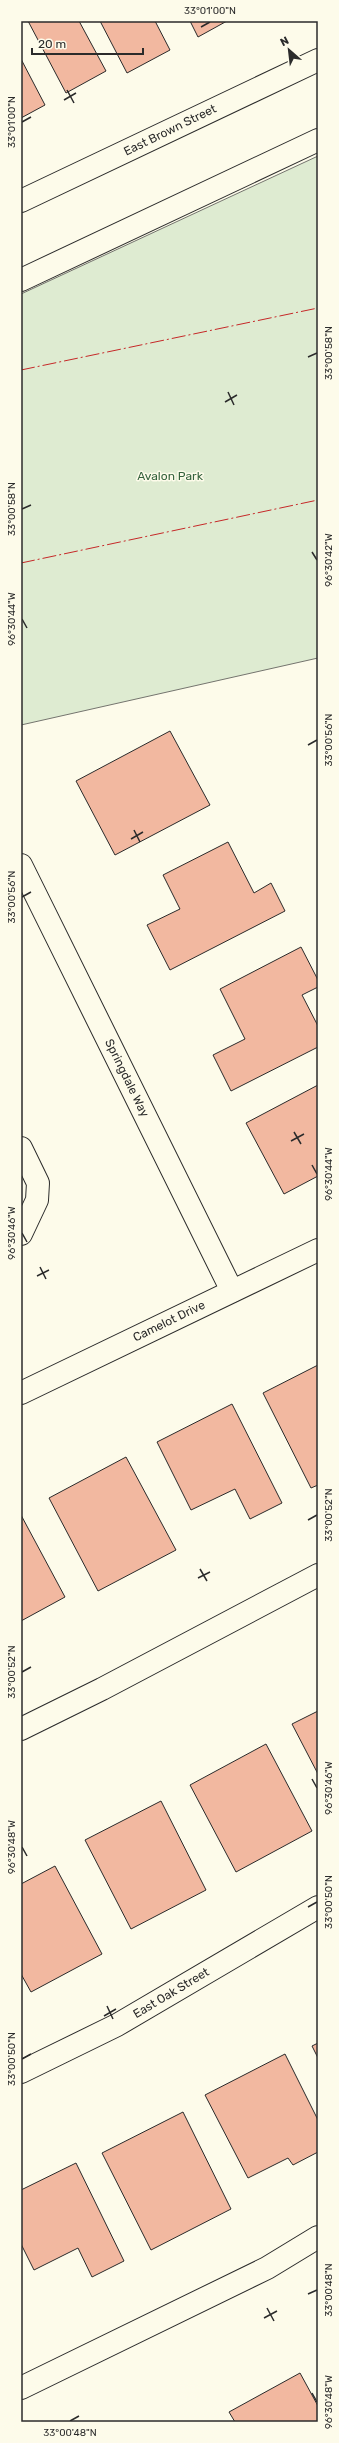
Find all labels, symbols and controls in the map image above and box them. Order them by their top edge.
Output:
text: 33°01'00"N [184,5,236,17]
scale bar [32,30,143,56]
north arrow [269,30,309,70]
text: N [278,34,291,49]
text: 20 m [38,37,66,51]
text: 33°01'00"N [6,96,18,148]
street label: East Brown Street [121,101,219,159]
text: 33°00'58"N [323,326,335,380]
park label: Avalon Park [137,469,204,483]
text: 33°00'58"N [6,482,18,536]
text: 96°30'42"W [323,533,335,587]
text: 96°30'44"W [6,592,18,646]
text: 33°00'56"N [323,713,335,767]
text: 33°00'56"N [6,870,18,924]
street label: Springdale Way [102,1037,152,1120]
text: 96°30'44"W [323,1147,335,1201]
text: 96°30'46"W [6,1206,18,1260]
street label: Camelot Drive [131,1297,207,1344]
text: 33°00'52"N [323,1488,335,1542]
text: 33°00'52"N [6,1645,18,1699]
text: 96°30'46"W [323,1761,335,1815]
text: 96°30'48"W [6,1820,18,1874]
text: 33°00'50"N [323,1875,335,1929]
street label: East Oak Street [130,1965,212,2021]
text: 33°00'50"N [6,2032,18,2086]
text: 33°00'48"N [323,2263,335,2317]
text: 96°30'48"W [323,2375,335,2429]
text: 33°00'48"N [43,2427,97,2439]

